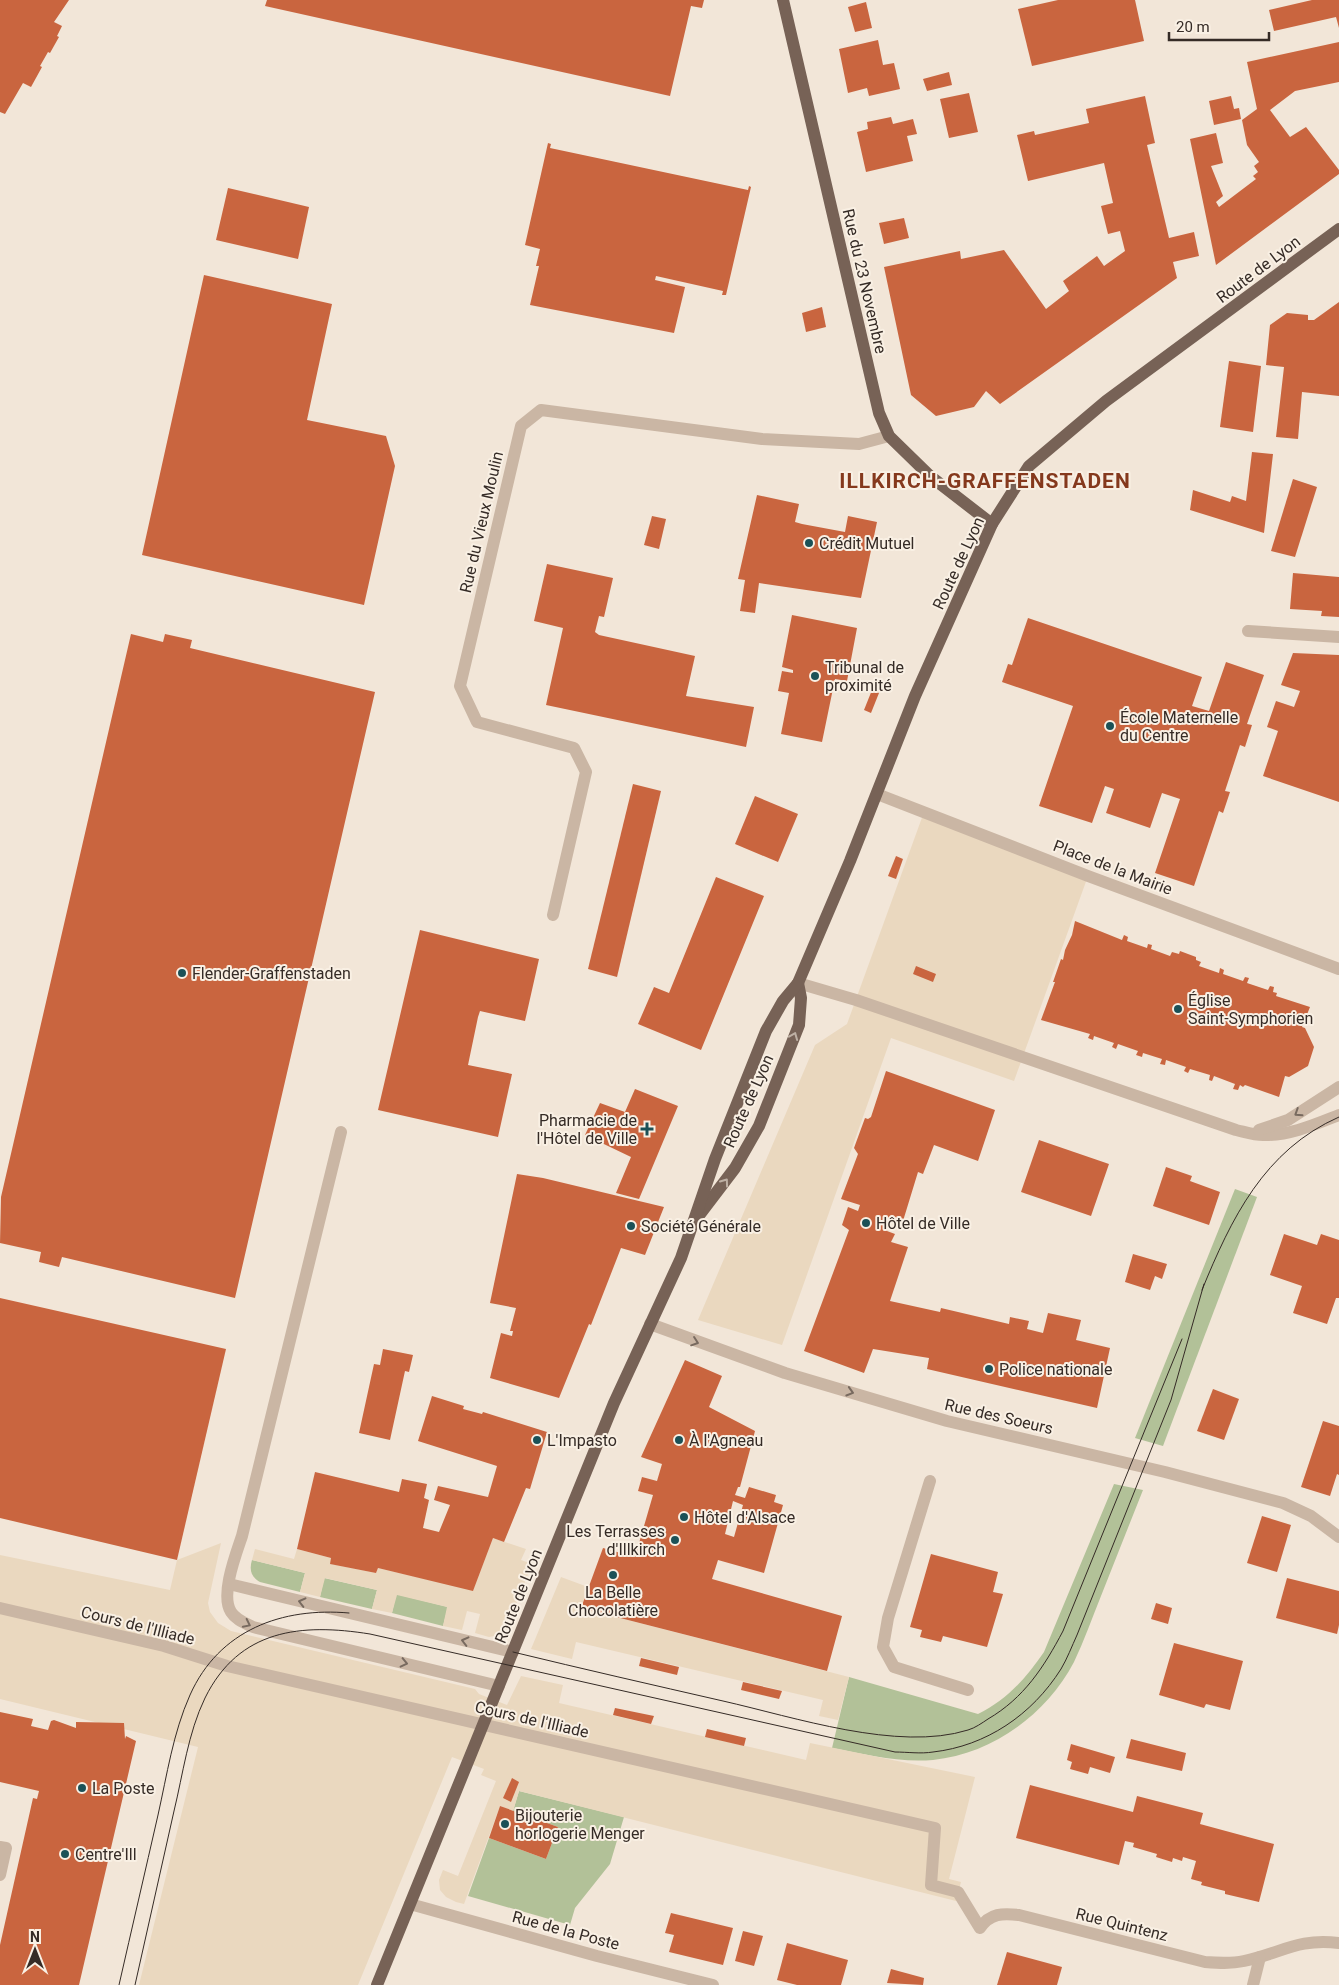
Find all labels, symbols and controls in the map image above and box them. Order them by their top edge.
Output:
scale bar [1169,10,1269,42]
text: 20 m [1176,18,1210,36]
street label: Rue du 23 Novembre [839,207,890,355]
street label: Route de Lyon [1213,232,1304,307]
street label: Rue du Vieux Moulin [456,449,507,595]
district label: ILLKIRCH-GRAFFENSTADEN [839,469,1131,493]
street label: Route de Lyon [929,514,988,613]
place label: Crédit Mutuel [819,534,915,553]
marker: Crédit Mutuel [803,537,815,549]
place label: Tribunal de proximité [825,658,904,695]
marker: Tribunal de proximité [809,670,821,682]
place label: École Maternelle du Centre [1120,708,1238,745]
marker: École Maternelle du Centre [1104,720,1116,732]
street label: Place de la Mairie [1051,836,1175,899]
place label: Flender-Graffenstaden [192,964,351,983]
marker: Flender-Graffenstaden [176,967,188,979]
place label: Église Saint-Symphorien [1188,991,1313,1028]
marker: Église Saint-Symphorien [1172,1003,1184,1015]
one-way arrow [788,1032,798,1041]
street label: Route de Lyon [719,1052,777,1151]
one-way arrow [1295,1107,1304,1117]
place label: Pharmacie de l'Hôtel de Ville [536,1111,637,1148]
marker: Pharmacie de l'Hôtel de Ville [641,1123,653,1135]
one-way arrow [719,1179,727,1188]
place label: Hôtel de Ville [876,1214,970,1233]
place label: Société Générale [641,1217,761,1236]
marker: Hôtel de Ville [860,1217,872,1229]
marker: Société Générale [625,1220,637,1232]
one-way arrow [691,1336,699,1346]
place label: Police nationale [999,1360,1112,1379]
marker: Police nationale [983,1363,995,1375]
one-way arrow [845,1387,853,1397]
street label: Rue des Soeurs [943,1395,1055,1438]
place label: L'Impasto [547,1431,617,1450]
place label: À l'Agneau [689,1431,763,1450]
marker: L'Impasto [531,1434,543,1446]
marker: À l'Agneau [673,1434,685,1446]
place label: Hôtel d'Alsace [694,1508,795,1527]
marker: Hôtel d'Alsace [678,1511,690,1523]
place label: Les Terrasses d'Illkirch [566,1522,665,1559]
marker: Les Terrasses d'Illkirch [669,1534,681,1546]
street label: Route de Lyon [491,1546,546,1646]
marker: La Belle Chocolatière [607,1569,619,1581]
place label: La Belle Chocolatière [568,1583,658,1620]
one-way arrow [297,1597,306,1608]
street label: Cours de l'Illiade [79,1602,197,1649]
one-way arrow [241,1618,250,1628]
one-way arrow [461,1636,470,1647]
one-way arrow [399,1657,408,1668]
street label: Cours de l'Illiade [473,1697,591,1742]
place label: La Poste [92,1779,154,1798]
marker: La Poste [76,1782,88,1794]
place label: Bijouterie horlogerie Menger [515,1806,645,1843]
marker: Bijouterie horlogerie Menger [499,1818,511,1830]
place label: Centre'Ill [75,1845,137,1864]
marker: Centre'Ill [59,1848,71,1860]
street label: Rue Quintenz [1074,1904,1170,1945]
street label: Rue de la Poste [510,1907,622,1954]
north arrow [10,1925,60,1975]
text: N [30,1929,40,1945]

